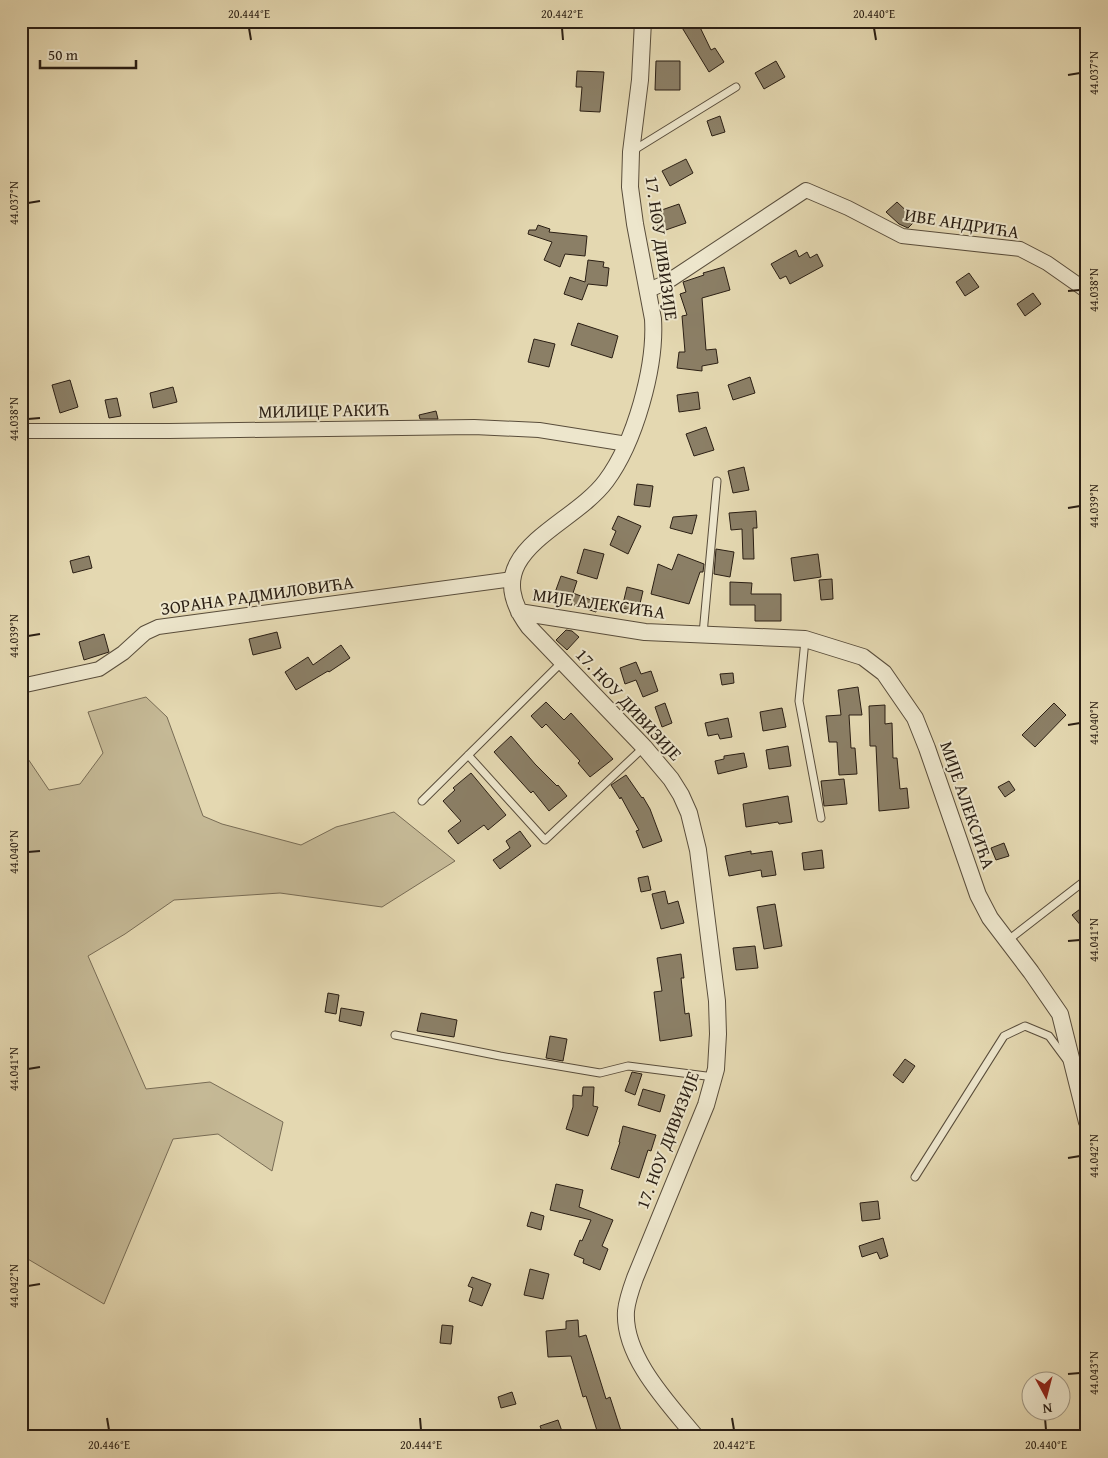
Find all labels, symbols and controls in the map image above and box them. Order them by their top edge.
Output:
text: 20.444°E [228,5,270,22]
text: 20.442°E [541,5,583,22]
text: 20.440°E [853,5,895,22]
scale bar [40,38,136,70]
text: 50 m [48,44,79,65]
text: 44.037°N [1085,51,1102,95]
street label: 17. НОУ ДИВИЗИЈЕ [638,174,686,322]
text: 44.037°N [5,181,22,225]
street label: ИВЕ АНДРИЋА [903,201,1021,245]
text: 44.038°N [1085,268,1102,312]
street label: МИЛИЦЕ РАКИЋ [258,395,390,425]
text: 44.038°N [5,397,22,441]
text: 44.039°N [1085,484,1102,528]
street label: ЗОРАНА РАДМИЛОВИЋА [159,568,355,622]
street label: МИЈЕ АЛЕКСИЋА [531,580,667,626]
text: 44.039°N [5,614,22,658]
street label: 17. НОУ ДИВИЗИЈЕ [569,642,689,766]
text: 44.040°N [1085,701,1102,745]
street label: МИЈЕ АЛЕКСИЋА [933,737,1003,873]
text: 44.040°N [5,830,22,874]
text: 44.041°N [1085,918,1102,962]
text: 44.041°N [5,1047,22,1091]
street label: 17. НОУ ДИВИЗИЈЕ [628,1067,706,1213]
text: 44.042°N [1085,1134,1102,1178]
text: 44.042°N [5,1264,22,1308]
text: 44.043°N [1085,1351,1102,1395]
north arrow [1020,1370,1070,1420]
text: N [1041,1398,1053,1419]
text: 20.446°E [88,1436,130,1453]
text: 20.444°E [400,1436,442,1453]
text: 20.442°E [713,1436,755,1453]
text: 20.440°E [1025,1436,1067,1453]

